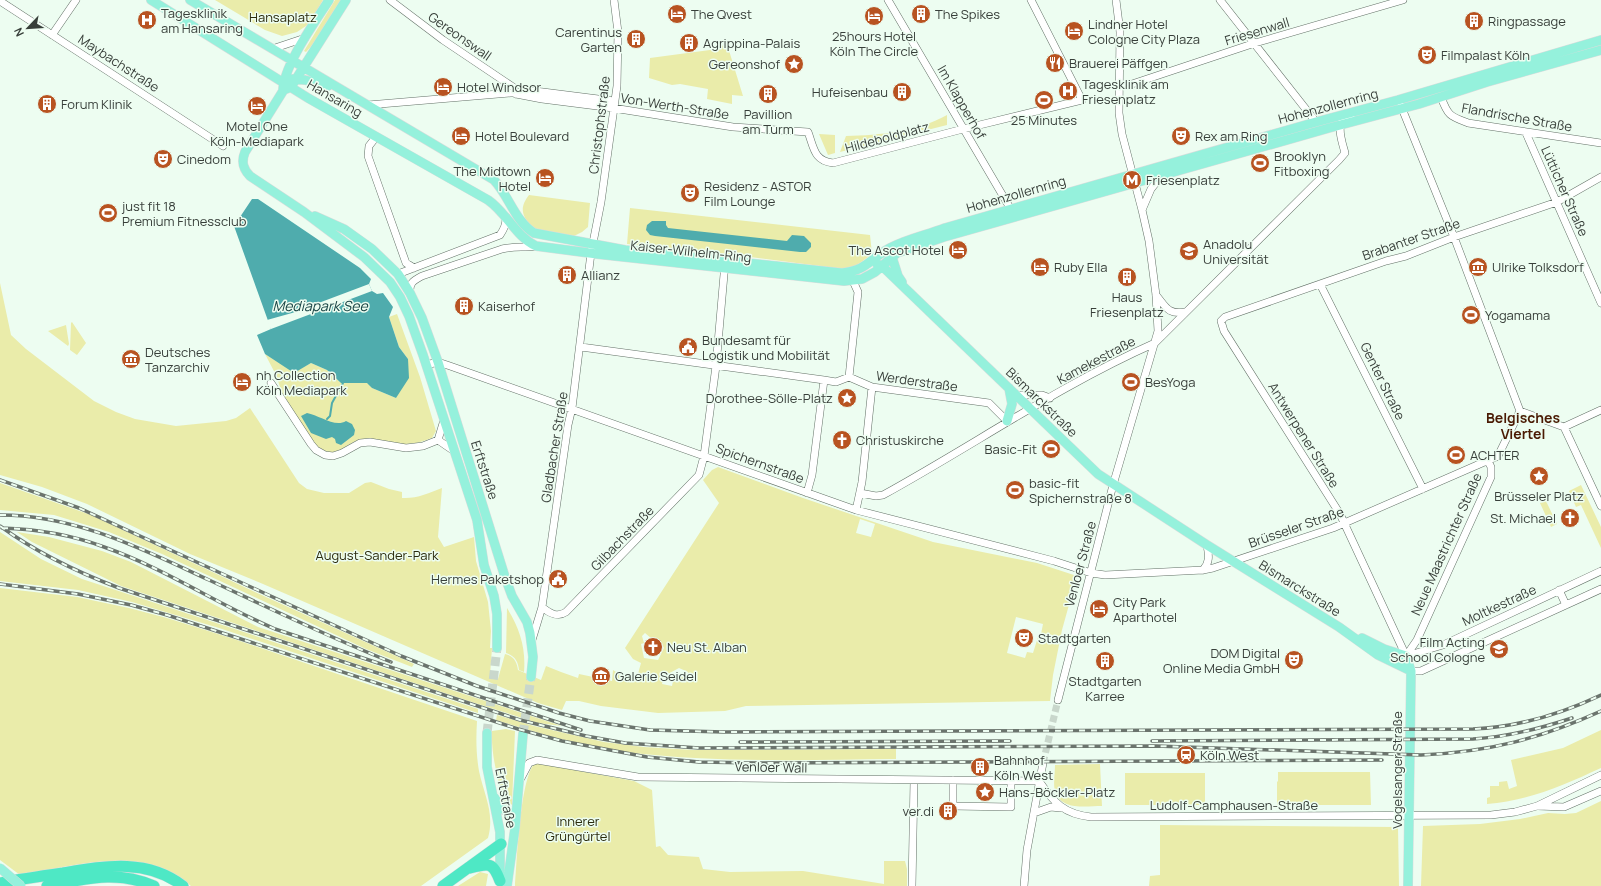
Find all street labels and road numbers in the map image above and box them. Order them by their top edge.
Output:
street label: Gereonswall [425,7,495,65]
street label: Friesenwall [1222,13,1292,49]
street label: Maybachstraße [75,30,163,96]
street label: Im Klapperhof [934,62,991,142]
street label: Hansaring [304,75,366,121]
street label: Christophstraße [584,75,614,175]
street label: Hohenzollernring [1276,84,1380,128]
street label: Von-Werth-Straße [619,89,731,124]
street label: Flandrische Straße [1460,98,1574,136]
street label: Hildeboldplatz [843,117,931,157]
street label: Lütticher Straße [1537,143,1593,239]
street label: Hohenzollernring [964,171,1068,217]
street label: Brabanter Straße [1360,214,1463,264]
street label: Kaiser-Wilhelm-Ring [630,236,752,266]
street label: Kamekestraße [1054,332,1139,388]
street label: Genter Straße [1356,339,1410,423]
street label: Bismarckstraße [1002,363,1082,441]
street label: Werderstraße [875,366,959,396]
street label: Antwerpener Straße [1264,379,1344,491]
street label: Gladbacher Straße [536,390,572,504]
street label: Erftstraße [467,438,503,502]
street label: Spichernstraße [713,439,807,487]
street label: Neue Maastrichter Straße [1406,469,1486,618]
street label: Gilbachstraße [586,501,658,575]
street label: Brüsseler Straße [1246,502,1346,552]
street label: Venloer Straße [1060,519,1100,609]
street label: Bismarckstraße [1256,556,1345,621]
street label: Moltkestraße [1459,580,1539,630]
street label: Vogelsanger Straße [1388,711,1406,829]
street label: Venloer Wall [735,757,807,777]
street label: Erftstraße [491,766,521,830]
street label: Ludolf-Camphausen-Straße [1150,796,1319,814]

